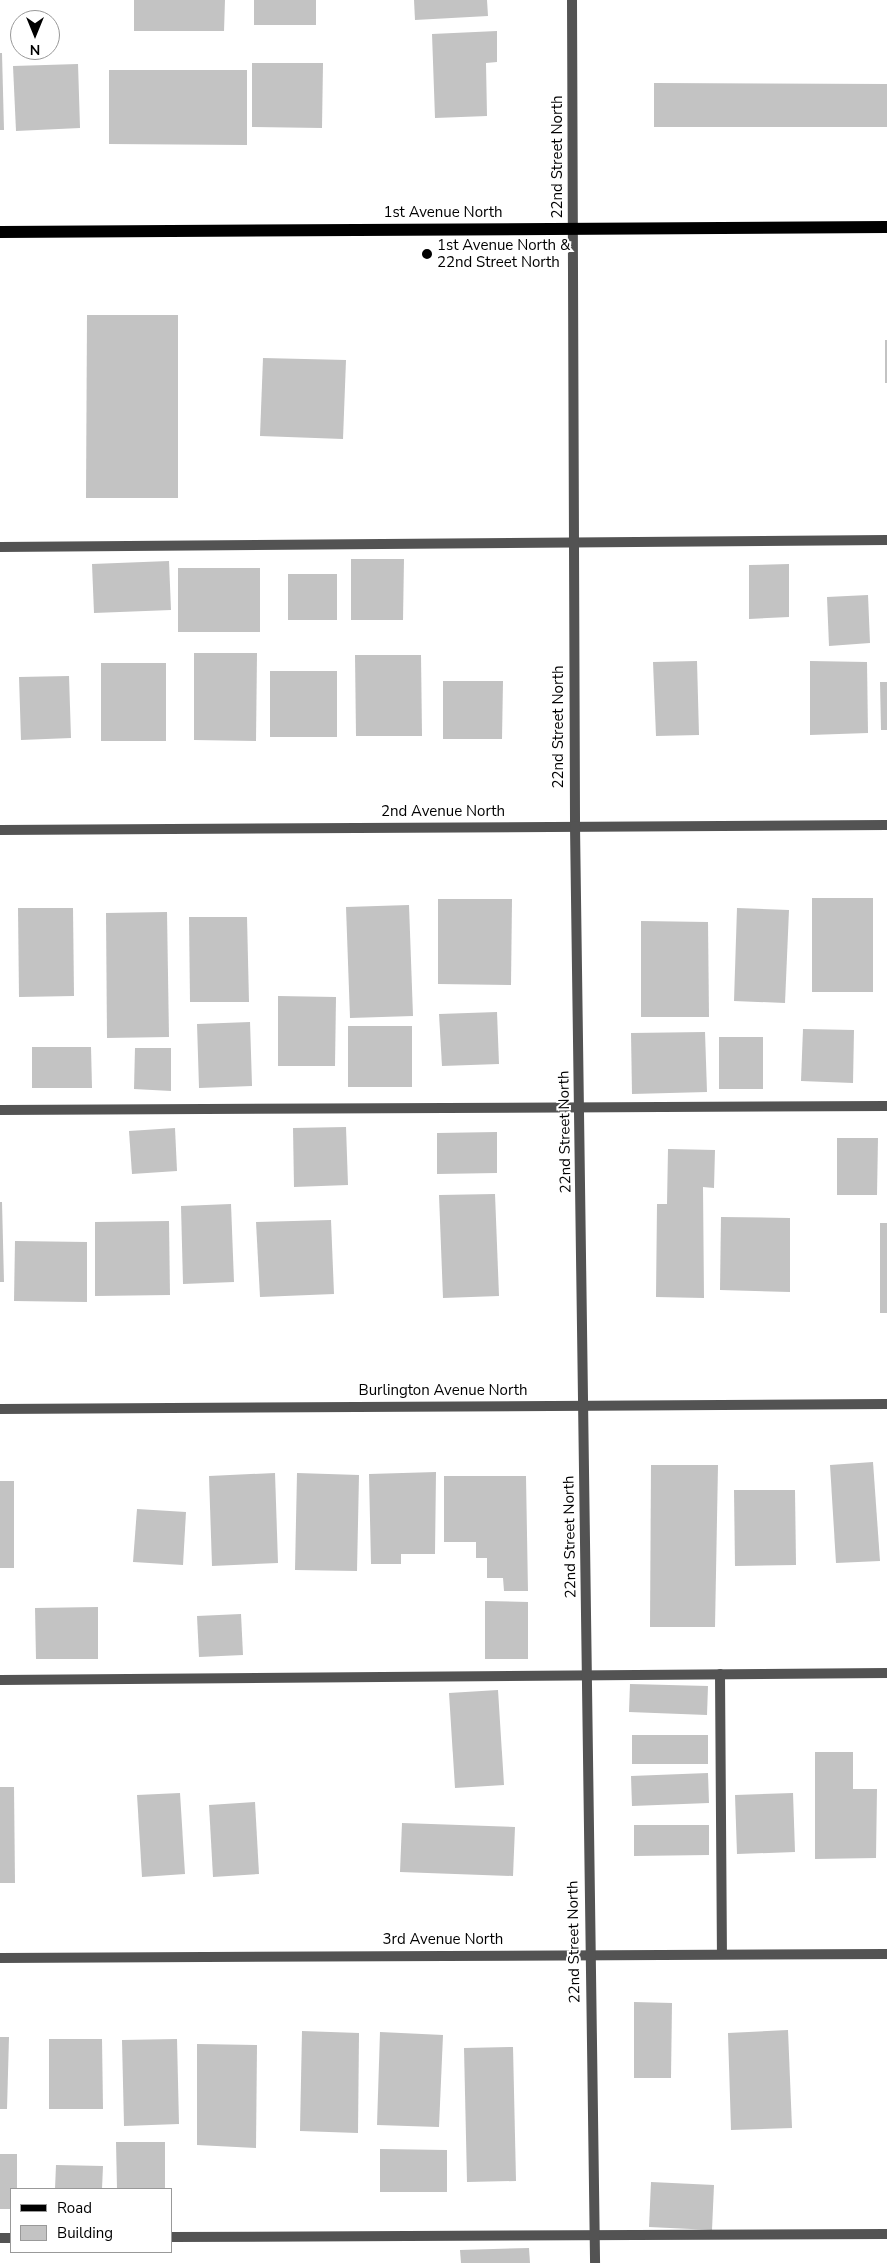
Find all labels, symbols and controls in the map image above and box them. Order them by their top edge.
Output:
north arrow [10,10,60,60]
text: N [30,40,40,59]
street label: 22nd Street North [549,96,567,218]
street label: 1st Avenue North [383,204,503,222]
place label: 1st Avenue North & 22nd Street North [437,236,570,271]
marker: 1st Avenue North & 22nd Street North [421,248,433,260]
street label: 22nd Street North [550,666,568,788]
street label: 2nd Avenue North [381,803,505,821]
street label: 22nd Street North [555,1070,575,1194]
street label: Burlington Avenue North [359,1382,527,1400]
street label: 22nd Street North [560,1475,580,1599]
street label: 22nd Street North [564,1880,584,2004]
street label: 3rd Avenue North [383,1931,503,1949]
legend [10,2188,172,2253]
text: Road [57,2198,92,2218]
text: Building [57,2223,113,2243]

